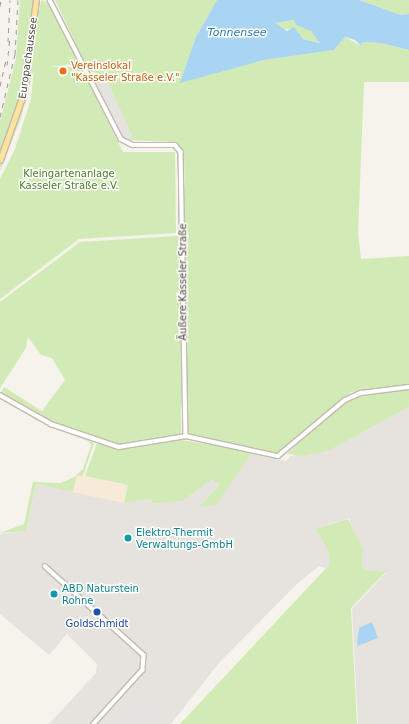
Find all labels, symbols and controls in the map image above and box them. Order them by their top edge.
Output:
street label: Europachaussee [16,16,40,100]
water label: Tonnensee [207,26,267,40]
place label: Vereinslokal "Kasseler Straße e.V." [71,59,180,82]
marker: Vereinslokal "Kasseler Straße e.V." [58,66,68,76]
park label: Kleingartenanlage Kasseler Straße e.V. [19,167,119,190]
street label: Äußere Kasseler Straße [177,223,189,341]
place label: Elektro-Thermit Verwaltungs-GmbH [136,526,233,550]
marker: Elektro-Thermit Verwaltungs-GmbH [123,533,133,543]
place label: ABD Naturstein Rohne [62,582,139,606]
marker: ABD Naturstein Rohne [49,589,59,599]
marker: Goldschmidt [92,607,102,617]
place label: Goldschmidt [66,618,128,630]

